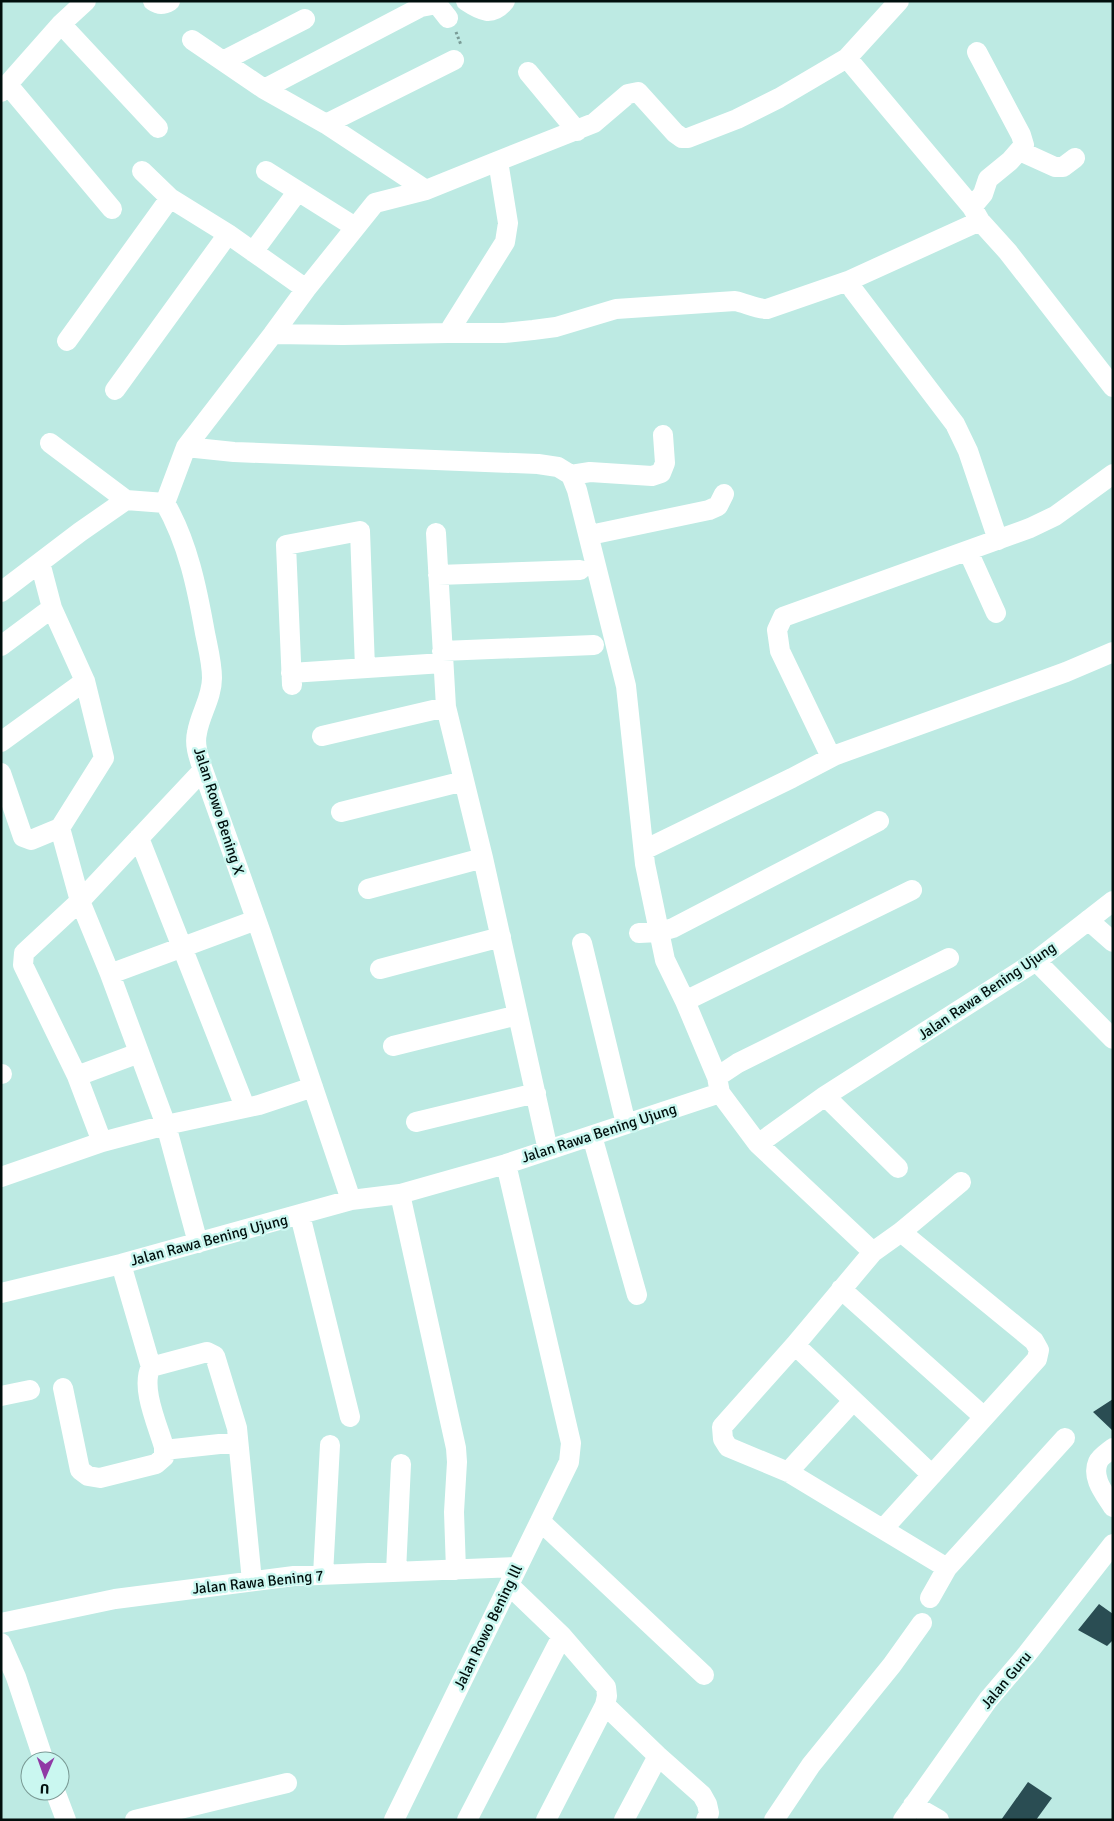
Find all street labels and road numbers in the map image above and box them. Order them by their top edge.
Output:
street label: Jalan Rowo Bening X [190,745,248,877]
street label: Jalan Rawa Bening Ujung [915,938,1059,1044]
street label: Jalan Rawa Bening Ujung [519,1099,679,1167]
street label: Jalan Rawa Bening Ujung [128,1210,290,1270]
street label: Jalan Rowo Bening lll [450,1562,526,1692]
street label: Jalan Rawa Bening 7 [192,1566,324,1598]
street label: Jalan Guru [977,1648,1035,1712]

